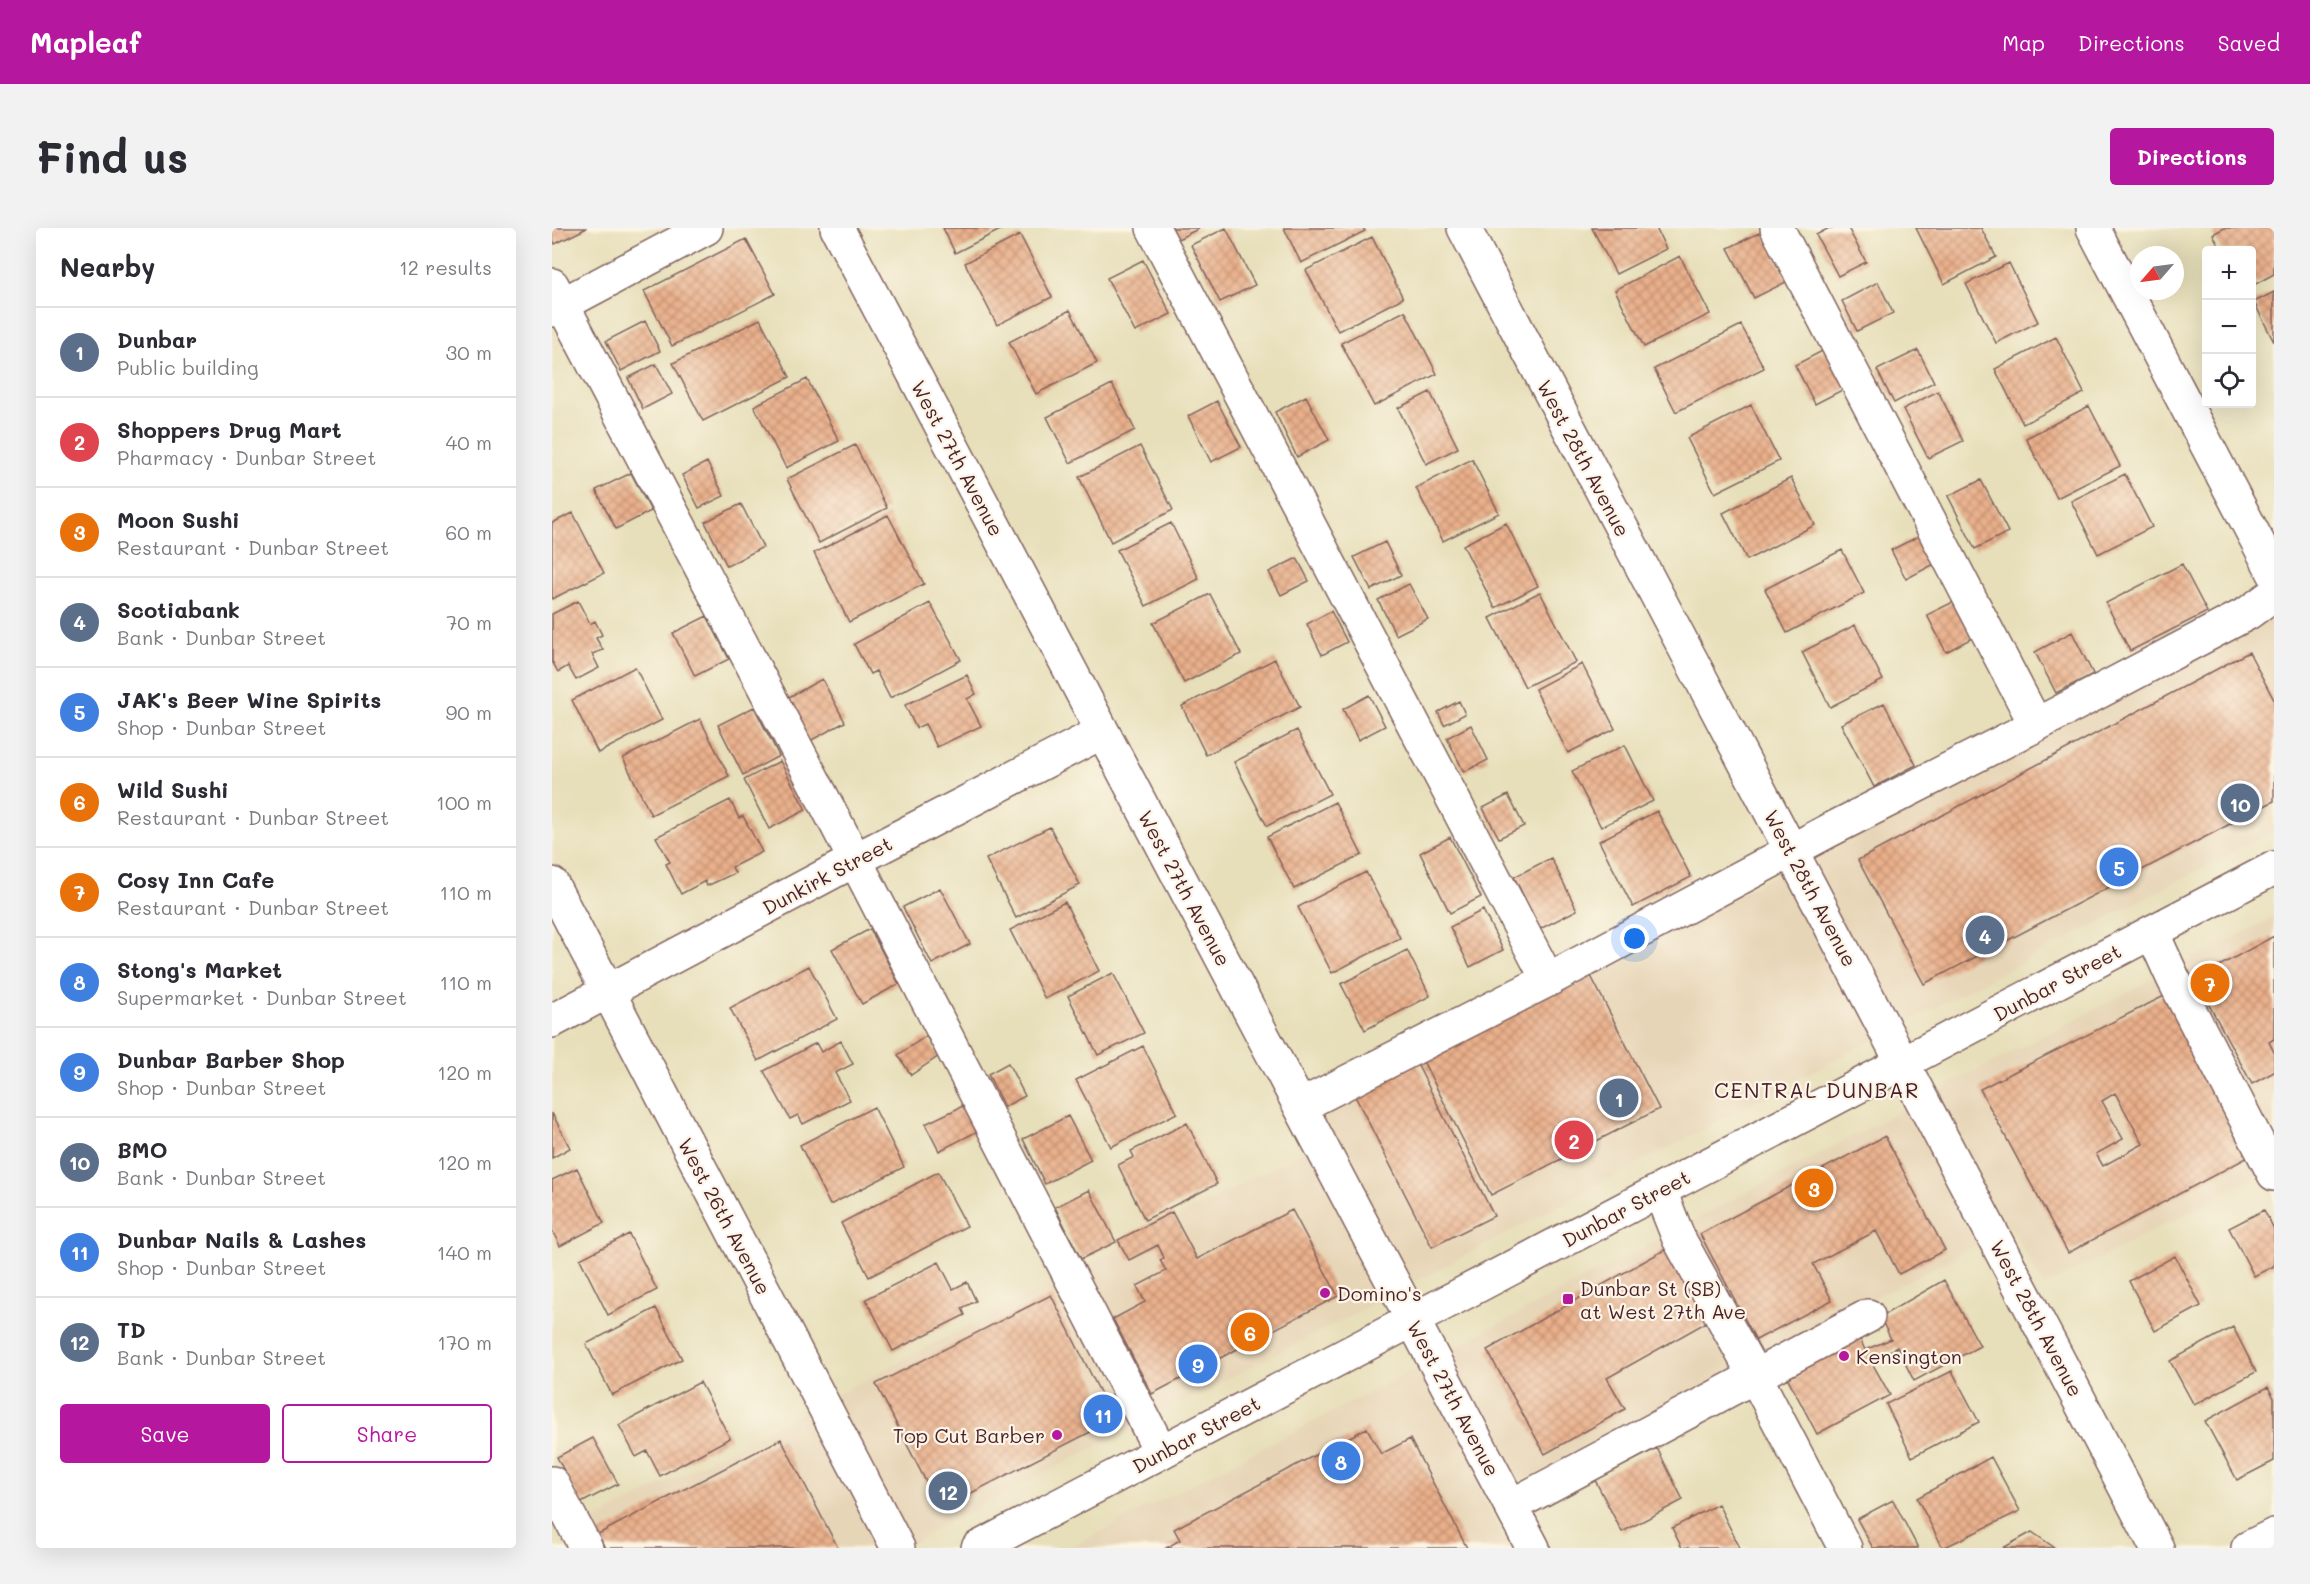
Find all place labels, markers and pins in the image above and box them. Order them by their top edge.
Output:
pin: 10 [2220,780,2260,826]
pin: 5 [2100,844,2138,890]
pin: 4 [1966,912,2004,958]
pin: 7 [2190,960,2230,1005]
pin: 1 [1600,1076,1638,1120]
pin: 2 [1554,1118,1594,1162]
pin: 3 [1794,1166,1834,1210]
place label: Dunbar St (SB) at West 27th Ave [1580,1275,1746,1324]
place label: Domino's [1337,1280,1422,1306]
marker: Domino's [1318,1286,1332,1300]
marker: Dunbar St (SB) at West 27th Ave [1561,1292,1575,1306]
pin: 6 [1230,1310,1270,1354]
pin: 9 [1178,1342,1218,1386]
place label: Kensington [1856,1343,1962,1369]
marker: Kensington [1837,1349,1851,1363]
pin: 11 [1084,1392,1122,1436]
place label: Top Cut Barber [893,1422,1045,1448]
marker: Top Cut Barber [1050,1428,1064,1442]
pin: 8 [1322,1438,1360,1484]
pin: 12 [928,1468,968,1514]

